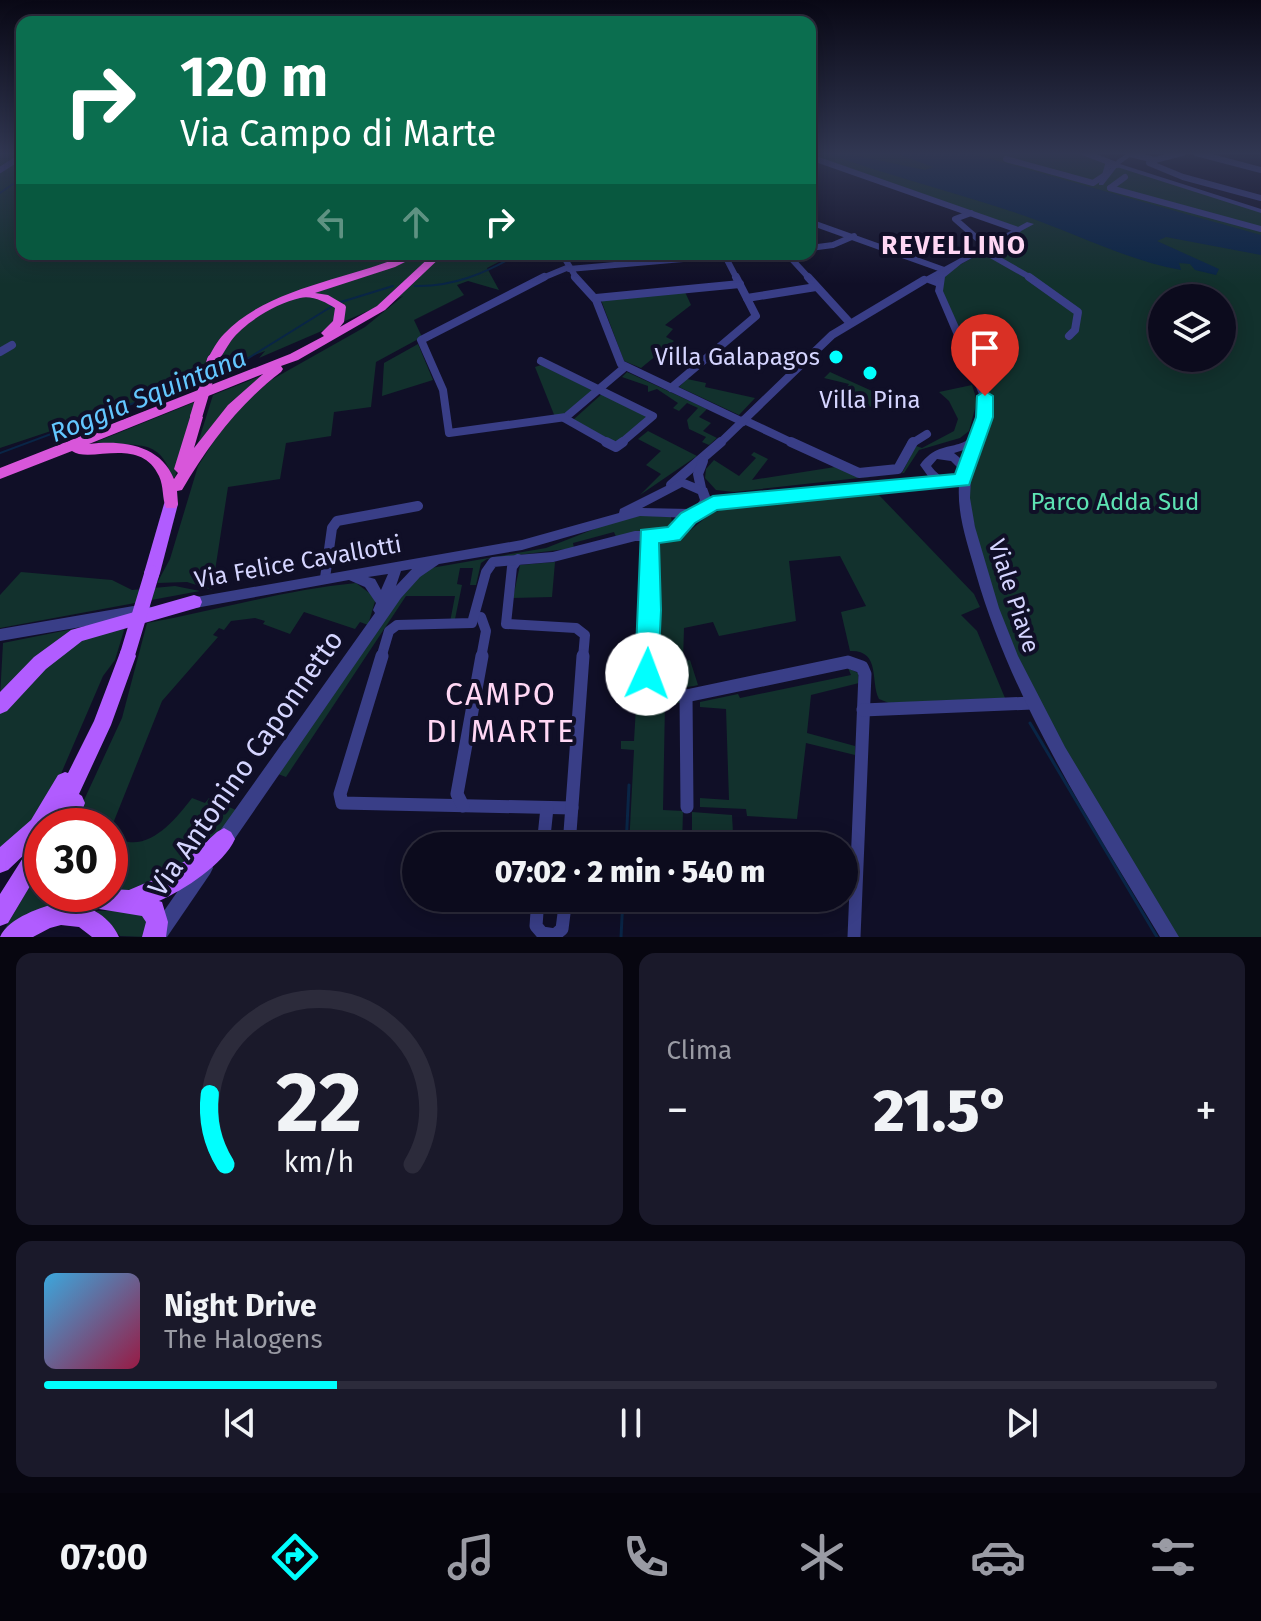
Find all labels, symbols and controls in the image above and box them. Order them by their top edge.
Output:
text: 120 m [180,44,328,111]
icon: right [48,48,152,152]
text: Via Campo di Marte [180,112,496,156]
icon: left [310,200,354,244]
icon: ahead [394,200,438,244]
icon: right [478,200,522,244]
district label: REVELLINO [881,230,1027,261]
map controls [1148,284,1236,372]
button: layers [1148,284,1236,372]
pin [951,314,1019,396]
icon: arrive [963,326,1007,370]
water label: Roggia Squintana [46,342,251,449]
place label: Villa Galapagos [654,343,820,371]
marker: Villa Galapagos [827,348,845,366]
marker: Villa Pina [861,364,879,382]
place label: Villa Pina [819,386,921,414]
park label: Parco Adda Sud [1031,488,1199,516]
street label: Via Felice Cavallotti [192,530,404,594]
street label: Viale Piave [983,536,1045,656]
street label: Via Antonino Caponnetto [141,624,350,903]
position arrow [605,632,689,716]
district label: CAMPO DI MARTE [426,675,576,750]
speed limit sign: 30 [24,808,128,912]
text: 07:02 · 2 min · 540 m [495,854,765,890]
text: Clima [667,1035,732,1066]
text: 22 [276,1053,362,1153]
text: 21.5° [873,1075,1010,1147]
text: − [667,1084,689,1137]
text: + [1195,1084,1217,1137]
text: km/h [284,1145,355,1180]
text: Night Drive [164,1288,317,1324]
text: The Halogens [164,1324,323,1355]
icon: previous [218,1401,262,1445]
icon: pause [609,1401,653,1445]
icon: next [1000,1401,1044,1445]
icon: directions [267,1529,323,1585]
icon: music [443,1529,499,1585]
icon: phone [618,1529,674,1585]
icon: climate [794,1529,850,1585]
icon: car [970,1529,1026,1585]
icon: filters [1145,1529,1201,1585]
text: 07:00 [60,1535,148,1579]

